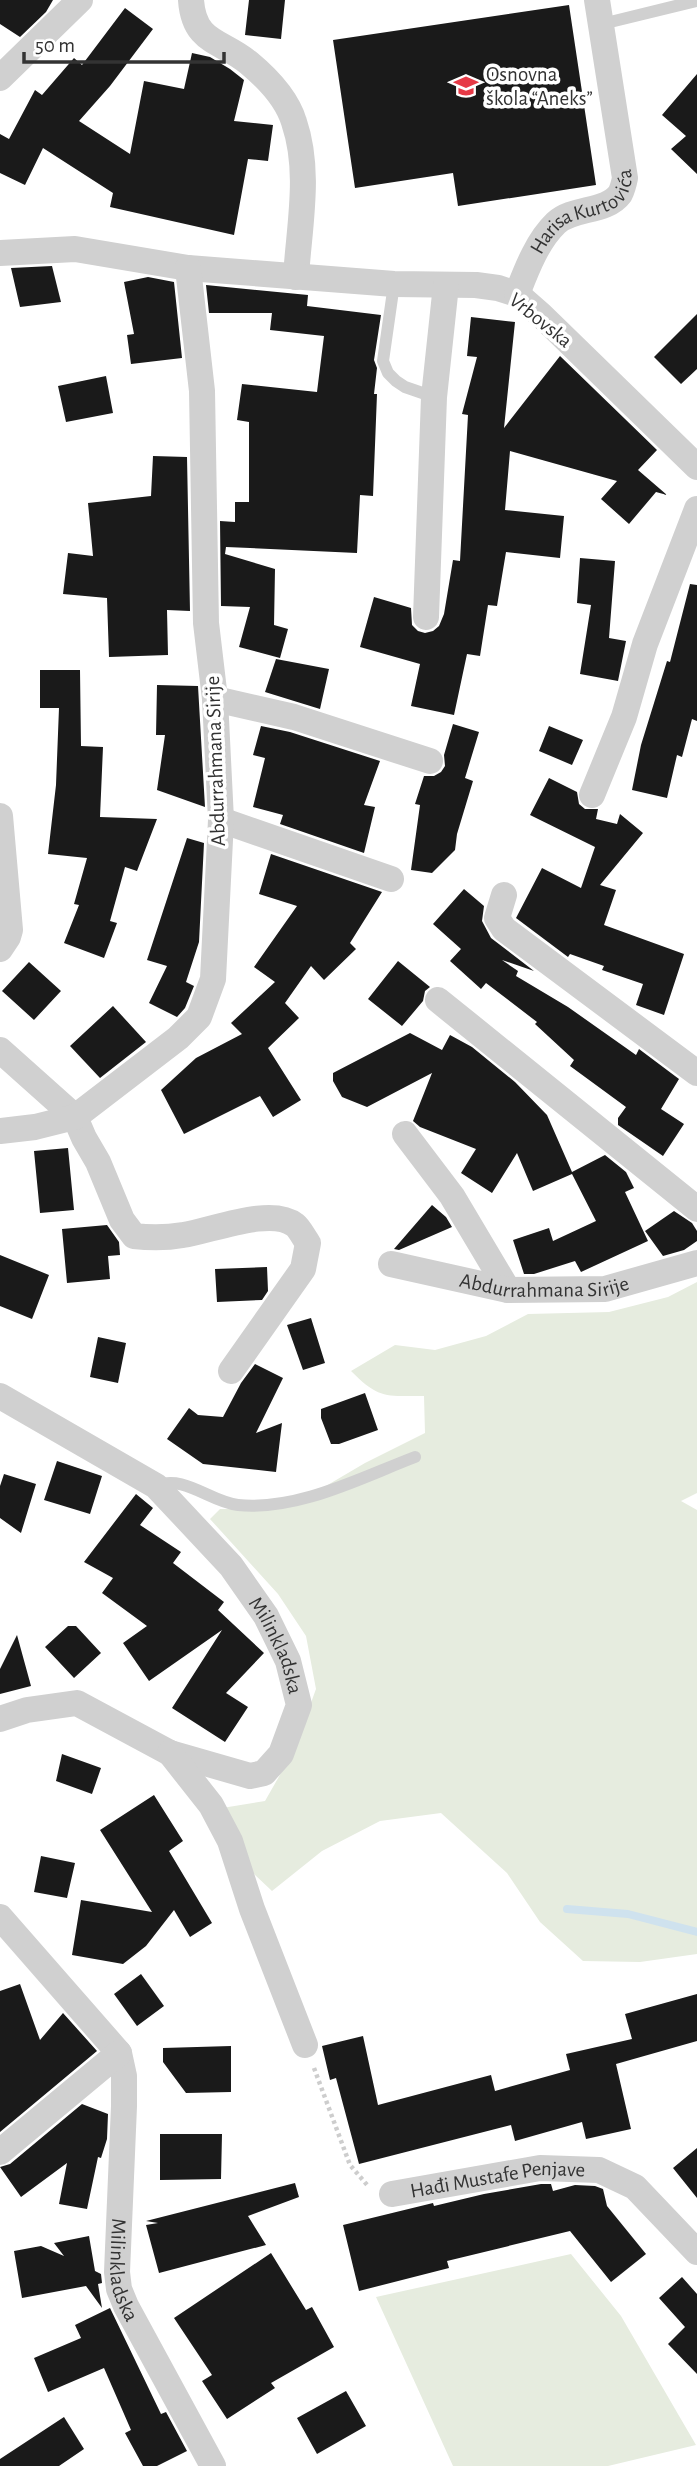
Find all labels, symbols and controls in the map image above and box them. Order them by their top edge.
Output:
scale bar [24,21,224,65]
text: 50 m [35,35,75,56]
place label: Osnovna škola “Aneks” [486,64,593,109]
school or university icon: Osnovna škola “Aneks” [452,72,480,100]
street label: Harisa Kurtovića [526,168,636,258]
street label: Vrbovska [505,289,576,352]
street label: Abdurrahmana Sirije [202,675,229,847]
street label: Abdurrahmana Sirije [458,1270,632,1301]
street label: Milinkladska [245,1593,306,1696]
street label: Hađi Mustafe Penjave [408,2158,586,2202]
street label: Milinkladska [106,2218,142,2325]

